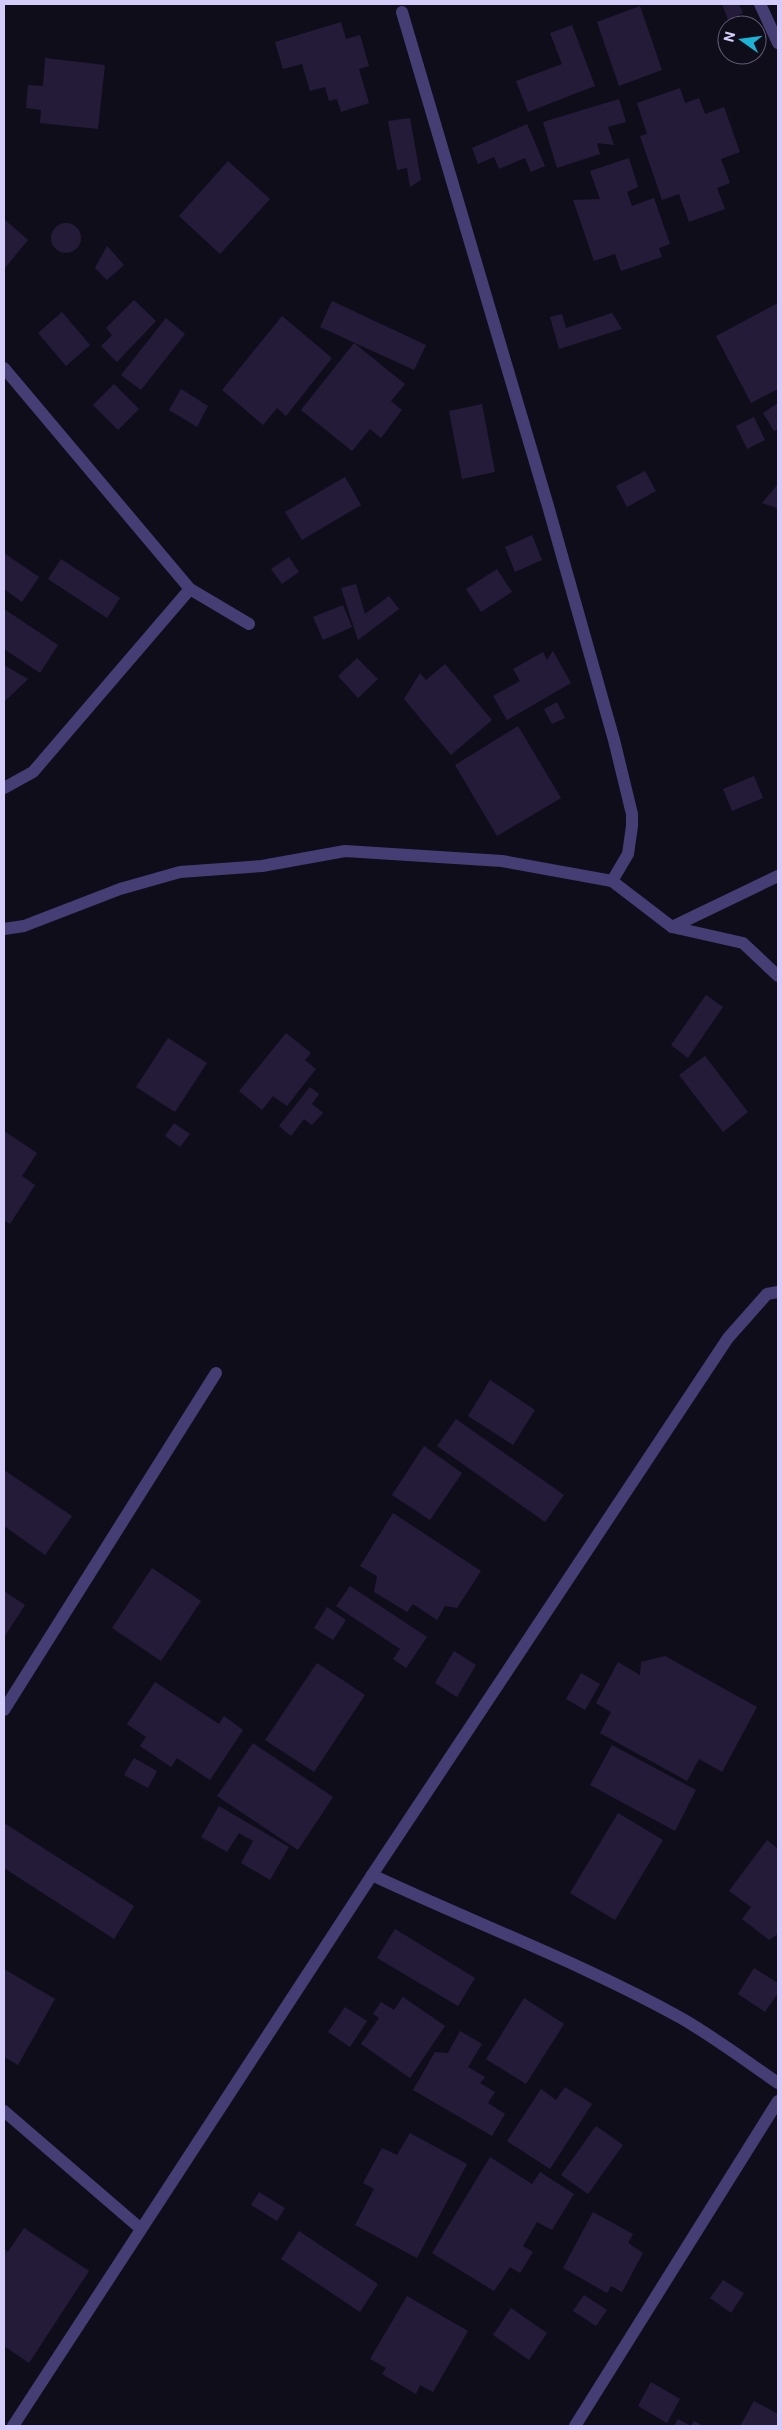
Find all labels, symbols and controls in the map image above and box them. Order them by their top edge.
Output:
north arrow [717,15,767,65]
text: N [720,30,738,44]

